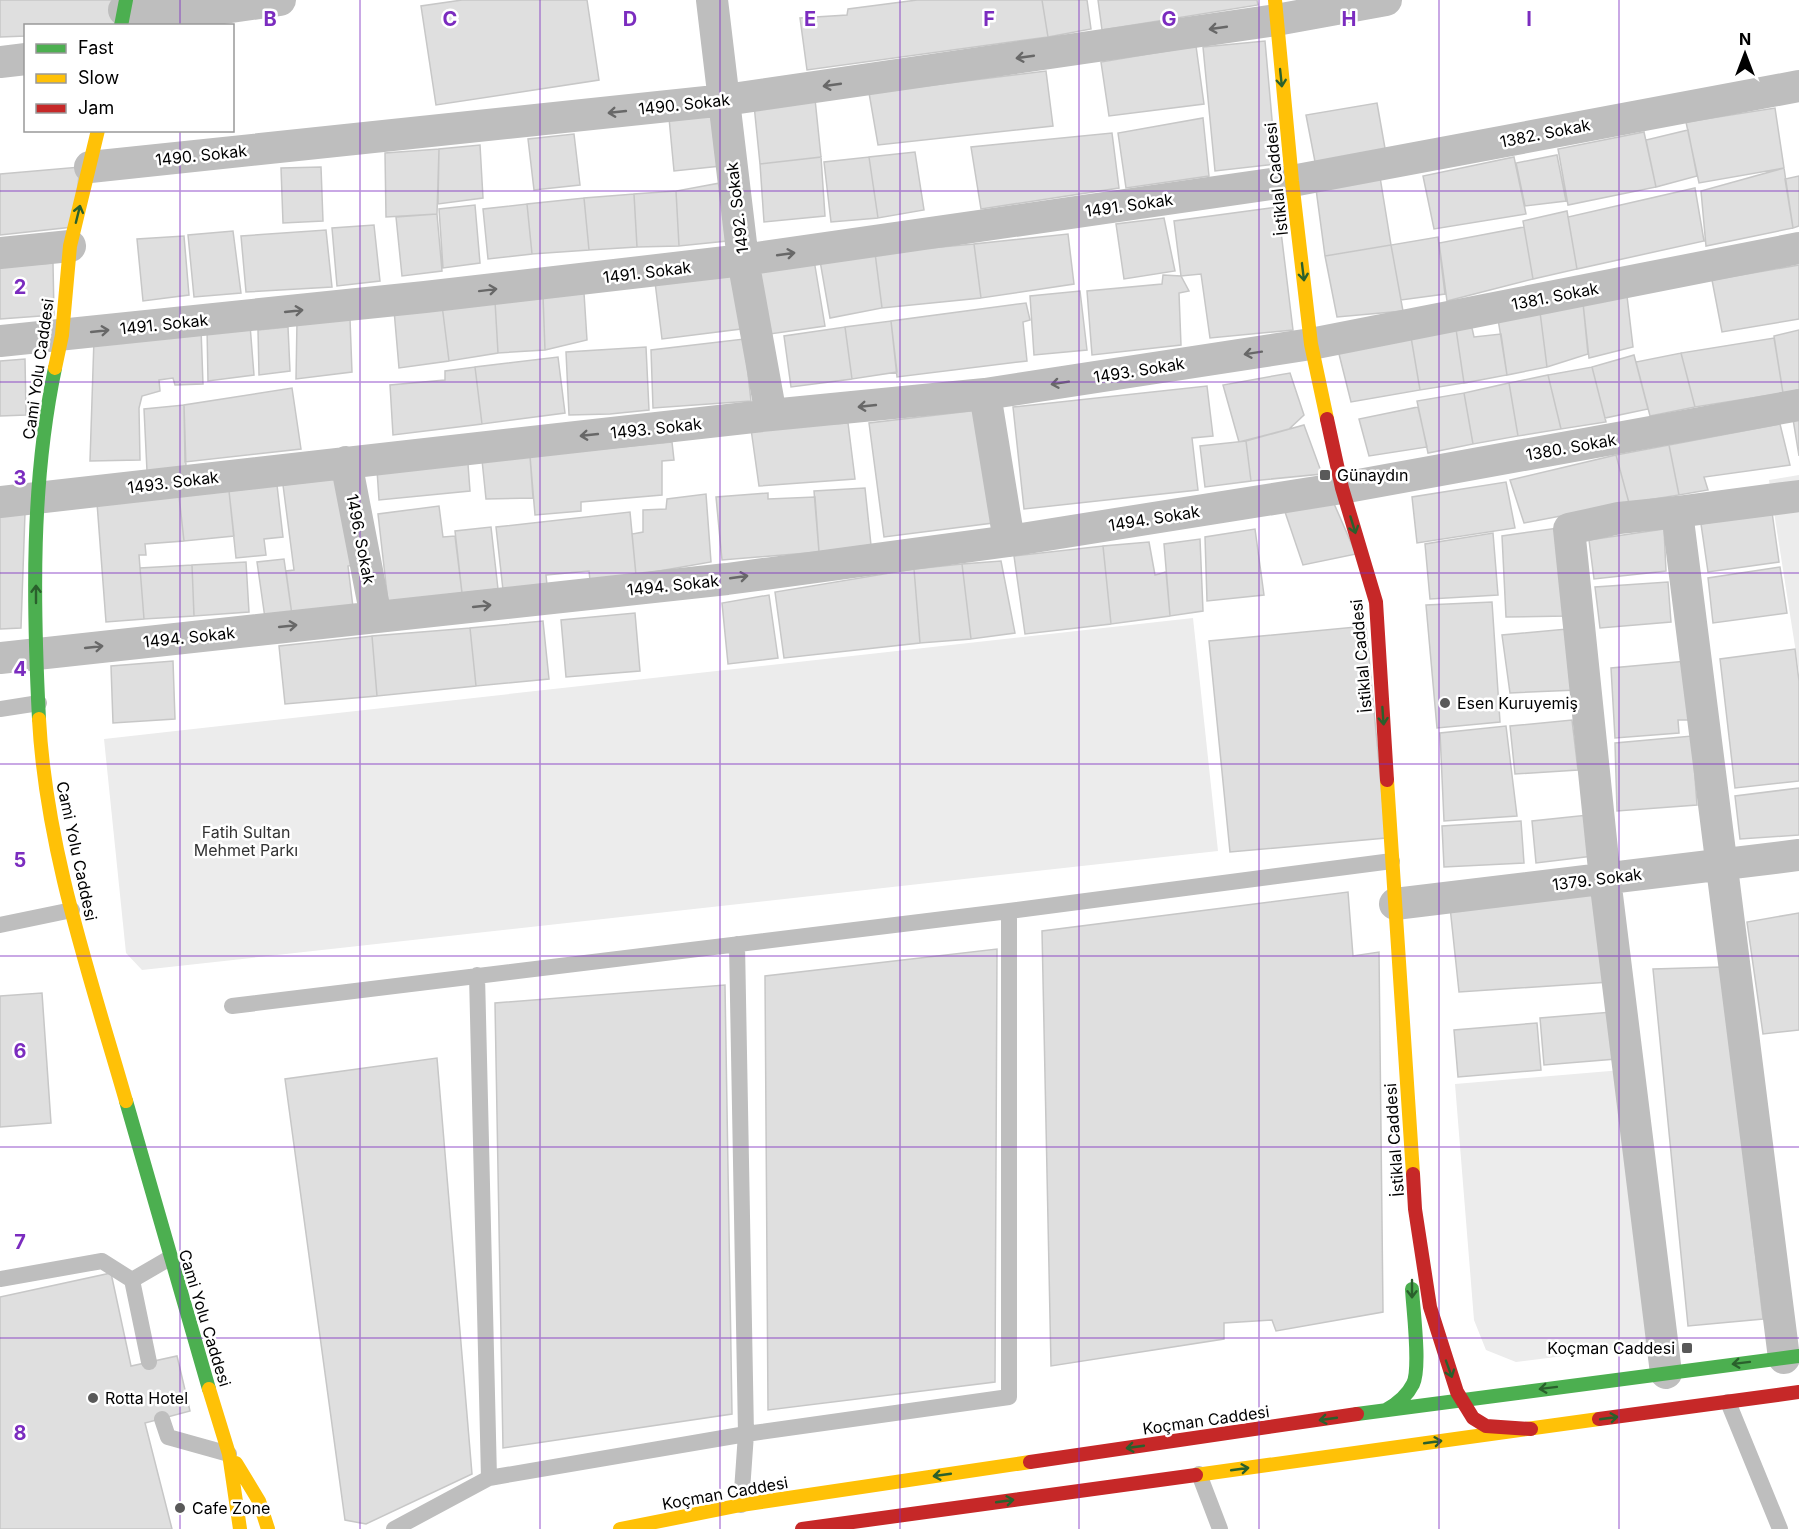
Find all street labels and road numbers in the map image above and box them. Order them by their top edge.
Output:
street label: 1490. Sokak [637,89,731,119]
street label: 1382. Sokak [1498,114,1592,152]
street label: İstiklal Caddesi [1260,121,1292,237]
street label: 1490. Sokak [154,140,248,170]
street label: 1492. Sokak [721,161,753,255]
street label: 1491. Sokak [1084,189,1175,221]
street label: 1491. Sokak [602,257,692,287]
street label: 1381. Sokak [1510,278,1600,314]
street label: Cami Yolu Caddesi [18,297,58,441]
street label: 1491. Sokak [119,309,209,339]
street label: 1493. Sokak [1092,353,1186,387]
street label: 1493. Sokak [609,413,703,443]
street label: 1380. Sokak [1524,429,1618,465]
street label: 1493. Sokak [126,466,220,498]
street label: 1496. Sokak [342,492,380,586]
street label: 1494. Sokak [1107,501,1201,535]
street label: 1494. Sokak [626,570,720,600]
street label: İstiklal Caddesi [1346,598,1376,714]
street label: 1494. Sokak [142,622,236,652]
street label: Cami Yolu Caddesi [52,779,102,923]
street label: 1379. Sokak [1551,864,1643,894]
street label: İstiklal Caddesi [1380,1083,1408,1197]
street label: Cami Yolu Caddesi [175,1247,235,1389]
street label: Koçman Caddesi [1141,1401,1271,1439]
street label: Koçman Caddesi [660,1472,790,1514]

